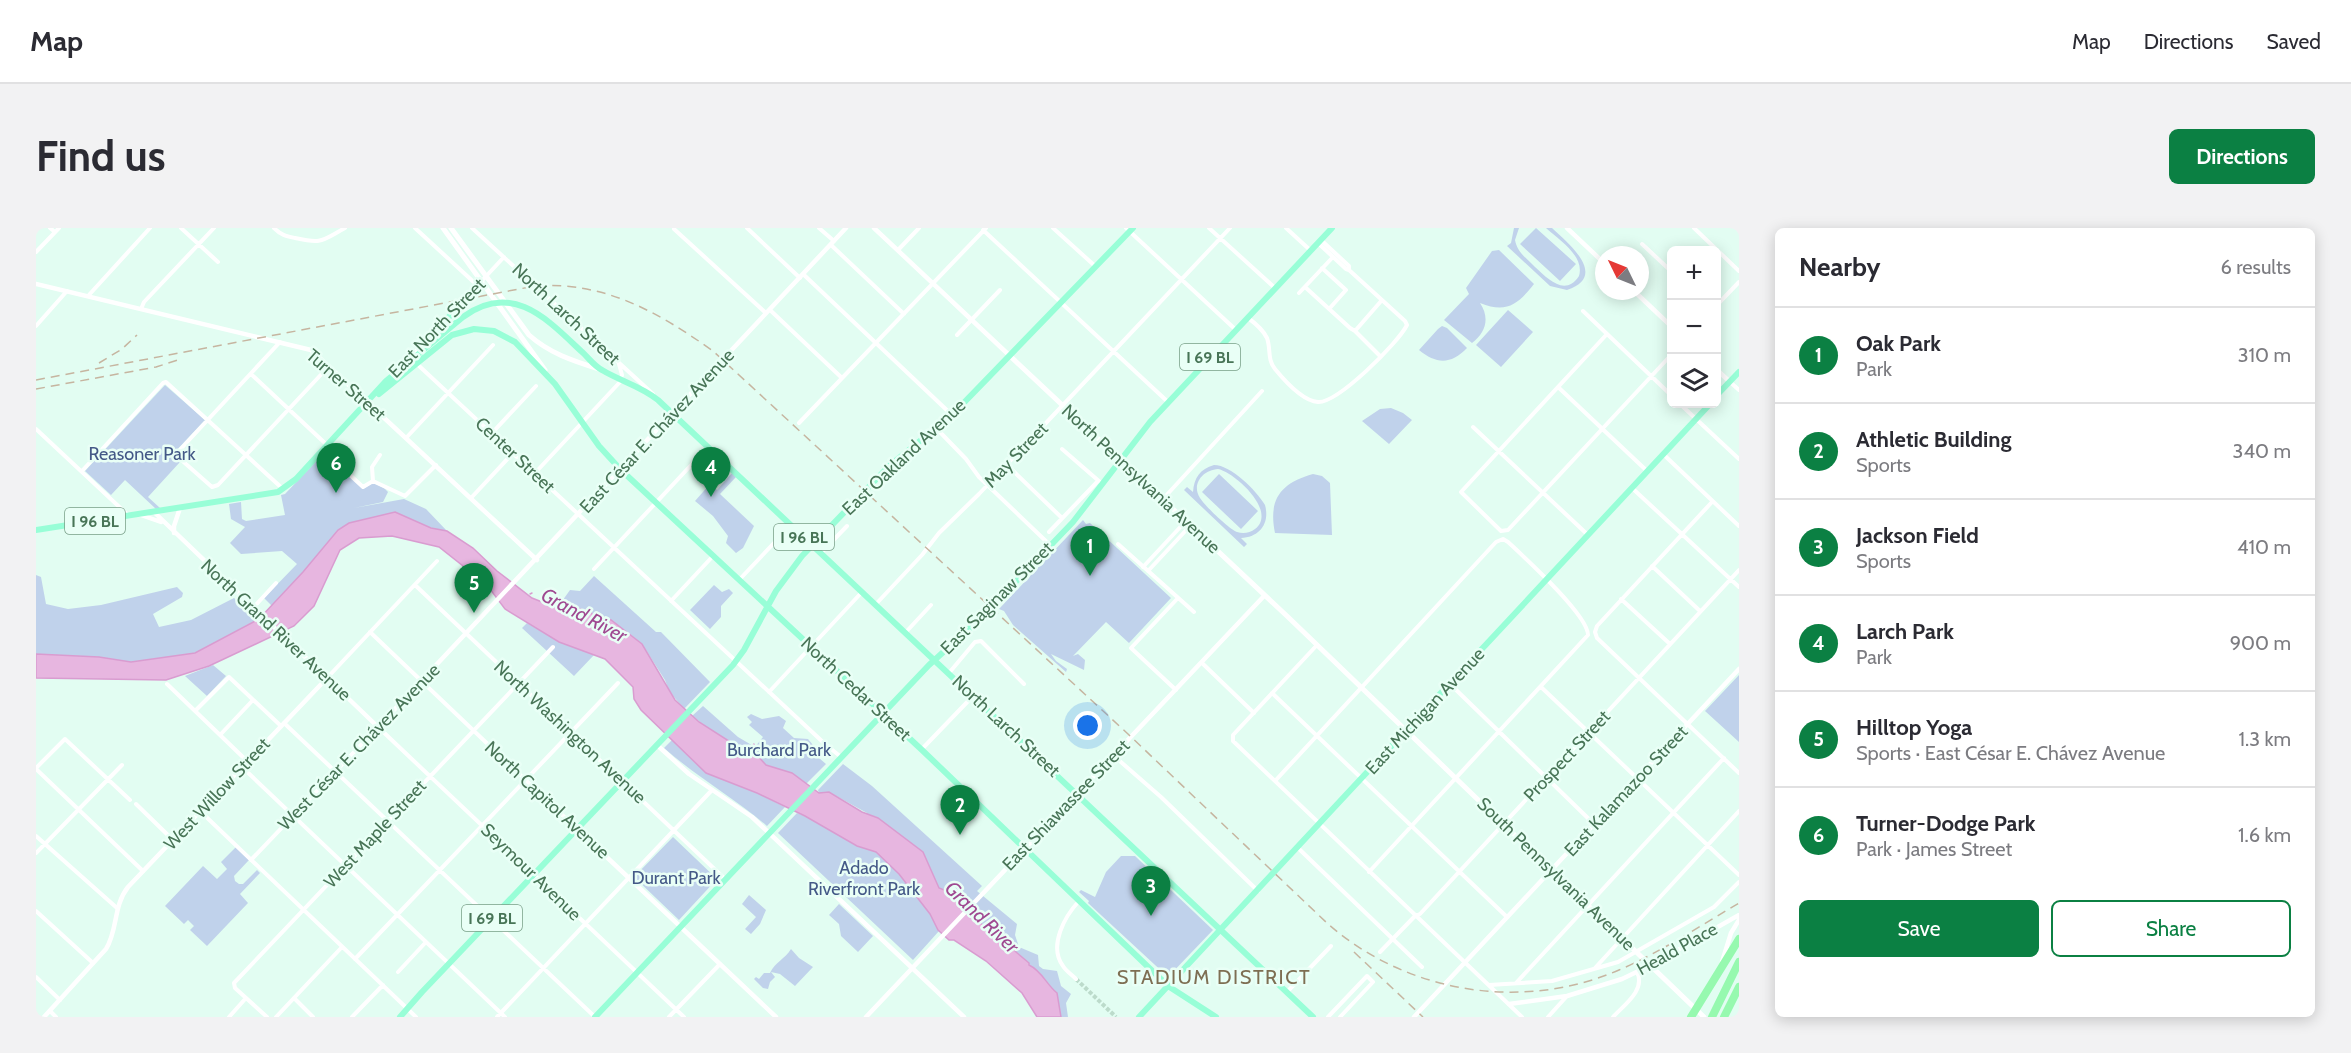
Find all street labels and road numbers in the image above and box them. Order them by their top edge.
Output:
street label: North Larch Street [508,258,624,370]
street label: East North Street [384,273,490,383]
street label: Turner Street [302,344,390,426]
street label: East César E. Chávez Avenue [575,344,739,518]
road number: I 69 BL [1180,344,1240,370]
street label: East Oakland Avenue [838,394,970,520]
street label: North Pennsylvania Avenue [1057,400,1225,558]
street label: Center Street [470,412,560,498]
street label: May Street [980,418,1052,492]
road number: I 96 BL [65,508,125,534]
road number: I 96 BL [774,524,834,550]
street label: East Saginaw Street [936,537,1058,659]
street label: North Grand River Avenue [196,555,356,705]
street label: North Cedar Street [796,632,916,746]
street label: East Michigan Avenue [1361,643,1489,779]
street label: North Washington Avenue [489,656,651,808]
street label: West César E. Chávez Avenue [273,659,445,835]
street label: North Larch Street [948,670,1064,782]
street label: Prospect Street [1519,706,1615,806]
street label: East Kalamazoo Street [1560,721,1692,861]
street label: West Willow Street [159,733,275,855]
street label: East Shiawassee Street [998,735,1134,875]
street label: North Capitol Avenue [480,736,614,864]
street label: West Maple Street [319,775,431,893]
street label: South Pennsylvania Avenue [1473,793,1639,955]
street label: Seymour Avenue [476,819,586,925]
road number: I 69 BL [462,905,522,931]
street label: Heald Place [1633,918,1721,980]

